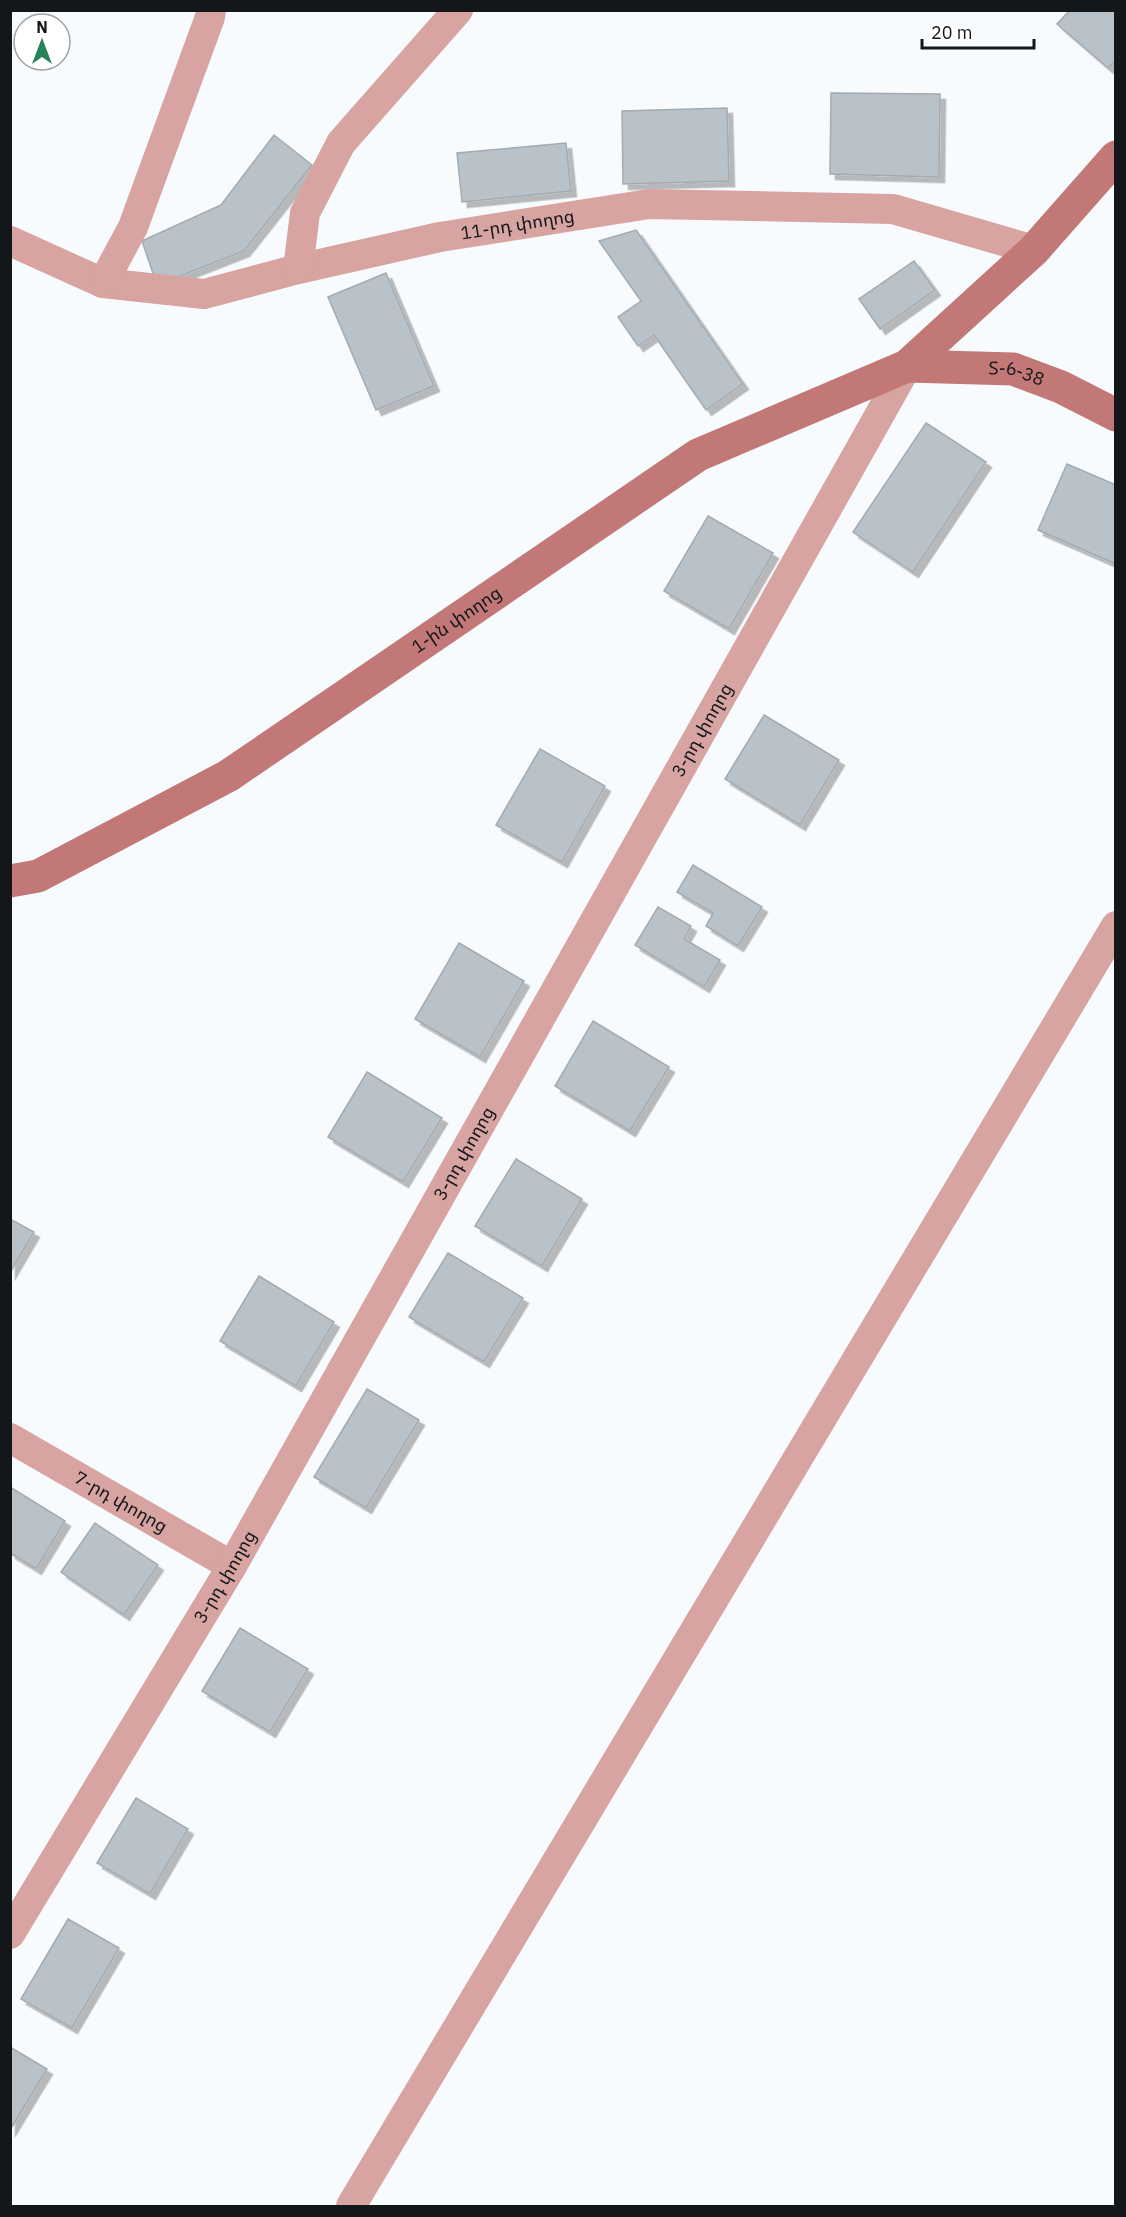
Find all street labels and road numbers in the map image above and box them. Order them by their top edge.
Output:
street label: 11-րդ փողոց [459,204,576,245]
street label: Տ-6-38 [988,356,1048,391]
street label: 1-ին փողոց [407,581,505,658]
street label: 3-րդ փողոց [666,679,737,781]
street label: 3-րդ փողոց [428,1102,499,1204]
street label: 7-րդ փողոց [70,1466,172,1537]
street label: 3-րդ փողոց [188,1526,261,1627]

